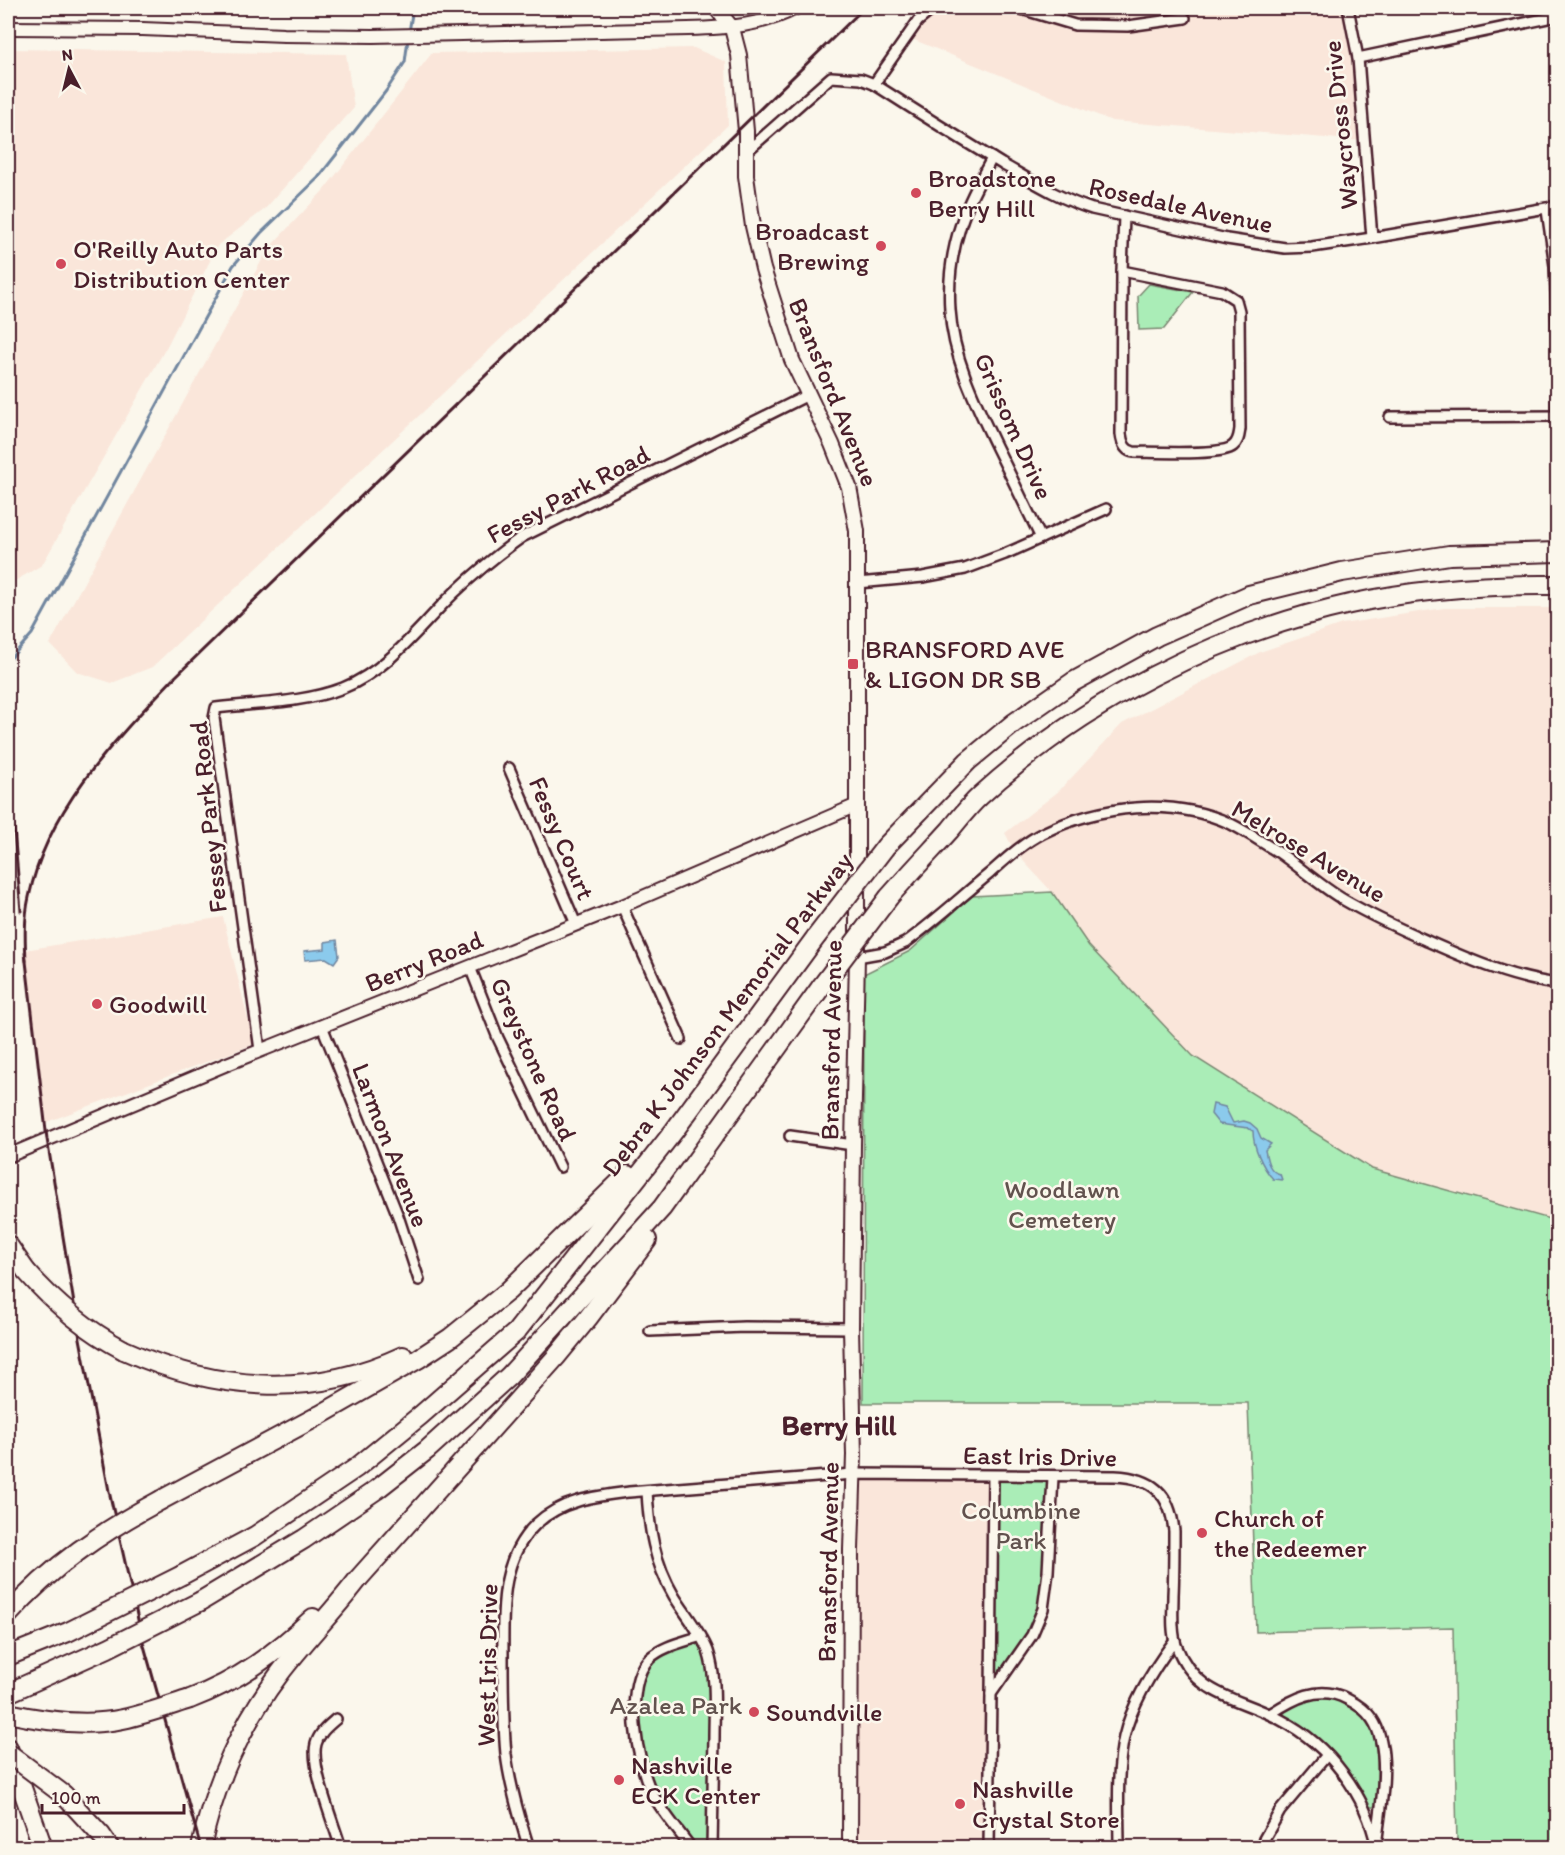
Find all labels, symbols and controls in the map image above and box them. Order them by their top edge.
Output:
north arrow [39,39,99,99]
street label: Waycross Drive [1315,39,1365,211]
text: N [61,45,74,65]
place label: Broadstone Berry Hill [928,162,1056,224]
street label: Rosedale Avenue [1086,170,1276,240]
marker: Broadstone Berry Hill [909,186,923,200]
place label: Broadcast Brewing [755,215,870,277]
place label: O'Reilly Auto Parts Distribution Center [73,233,290,295]
marker: Broadcast Brewing [874,239,888,253]
marker: O'Reilly Auto Parts Distribution Center [54,257,68,271]
street label: Bransford Avenue [782,293,886,491]
street label: Grissom Drive [967,348,1061,504]
street label: Fessy Park Road [481,438,655,550]
place label: BRANSFORD AVE & LIGON DR SB [865,633,1064,695]
marker: BRANSFORD AVE & LIGON DR SB [846,657,860,671]
street label: Fessey Park Road [182,720,234,914]
street label: Fessy Court [522,772,602,905]
street label: Melrose Avenue [1226,792,1392,910]
street label: Debra K Johnson Memorial Parkway [595,845,859,1183]
street label: Berry Road [360,923,488,999]
street label: Bransford Avenue [813,939,849,1141]
street label: Greystone Road [484,972,584,1146]
place label: Goodwill [109,988,207,1020]
marker: Goodwill [90,997,104,1011]
street label: Larmon Avenue [345,1058,437,1232]
park label: Woodlawn Cemetery [1004,1173,1120,1235]
district label: Berry Hill [781,1408,897,1442]
street label: East Iris Drive [963,1439,1117,1473]
street label: Bransford Avenue [810,1461,846,1663]
park label: Columbine Park [961,1494,1081,1556]
place label: Church of the Redeemer [1214,1502,1367,1564]
marker: Church of the Redeemer [1195,1526,1209,1540]
street label: West Iris Drive [470,1583,504,1747]
park label: Azalea Park [610,1689,743,1721]
place label: Soundville [766,1696,882,1728]
marker: Soundville [747,1705,761,1719]
place label: Nashville ECK Center [631,1749,761,1811]
marker: Nashville ECK Center [612,1773,626,1787]
place label: Nashville Crystal Store [972,1773,1120,1835]
scale bar [42,1777,184,1815]
text: 100 m [51,1787,101,1809]
marker: Nashville Crystal Store [953,1797,967,1811]

